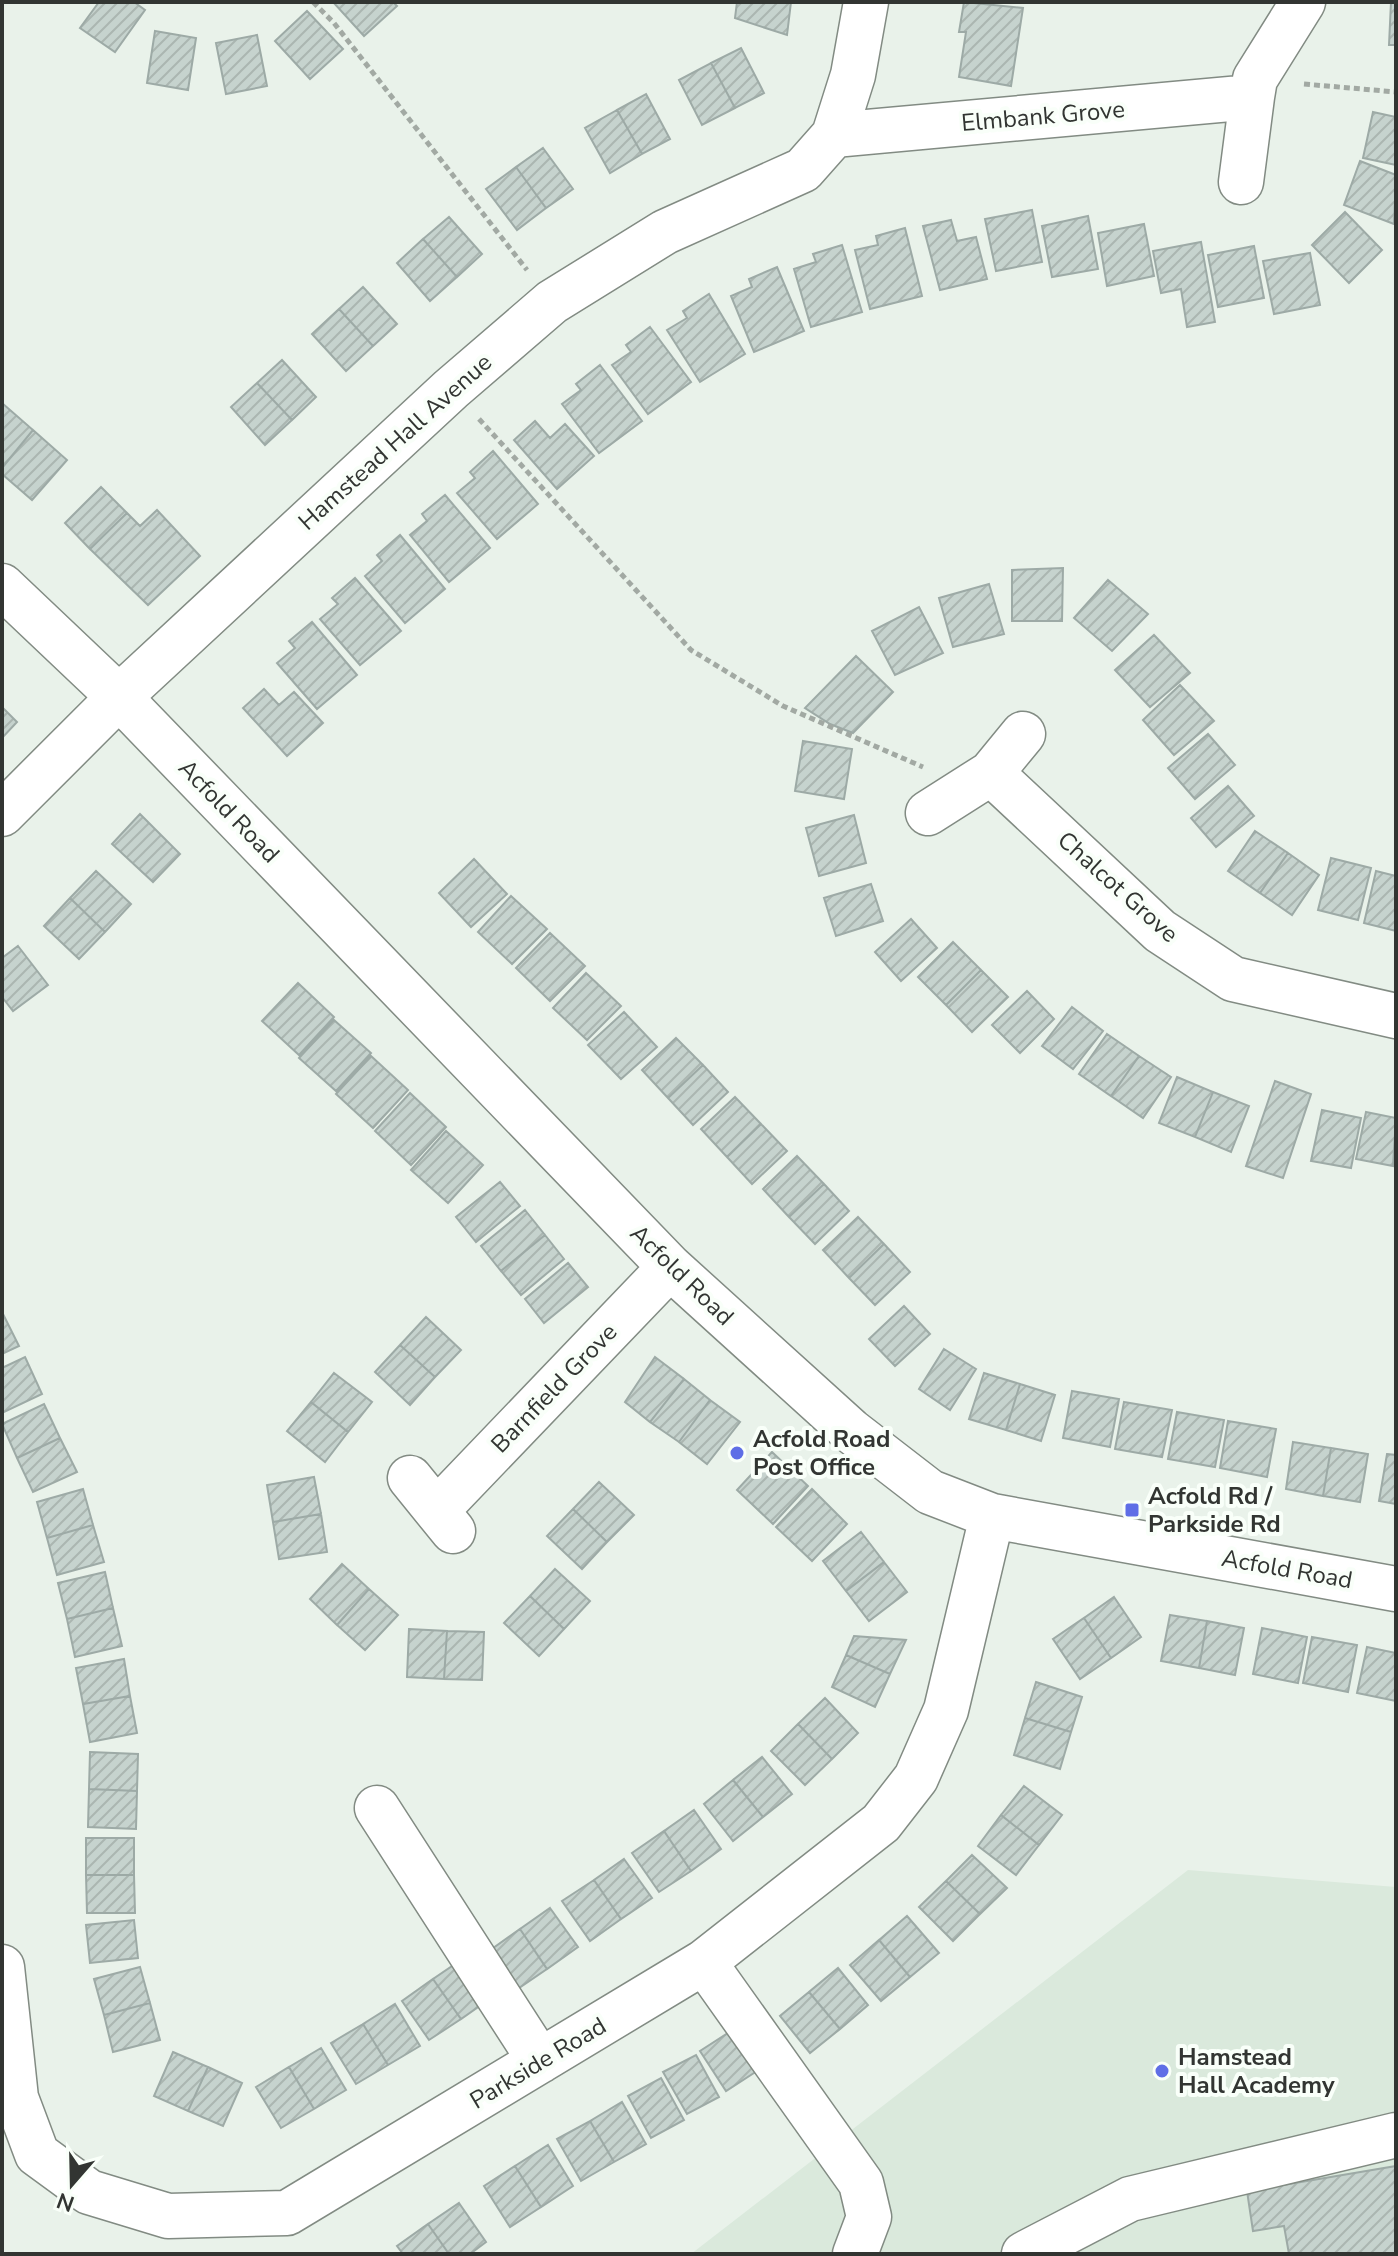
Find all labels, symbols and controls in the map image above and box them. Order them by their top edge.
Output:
street label: Elmbank Grove [960,93,1126,139]
street label: Hamstead Hall Avenue [291,346,499,538]
street label: Acfold Road [171,752,287,870]
street label: Chalcot Grove [1051,824,1185,950]
street label: Acfold Road [623,1217,741,1333]
street label: Barnfield Grove [484,1316,624,1460]
place label: Acfold Road Post Office [753,1423,890,1483]
marker: Acfold Road Post Office [728,1444,746,1462]
place label: Acfold Rd / Parkside Rd [1148,1480,1281,1540]
marker: Acfold Rd / Parkside Rd [1123,1501,1141,1519]
street label: Acfold Road [1219,1542,1355,1596]
street label: Parkside Road [464,2010,612,2116]
place label: Hamstead Hall Academy [1178,2041,1335,2101]
marker: Hamstead Hall Academy [1153,2062,1171,2080]
north arrow [32,2144,112,2224]
text: N [53,2185,78,2219]

